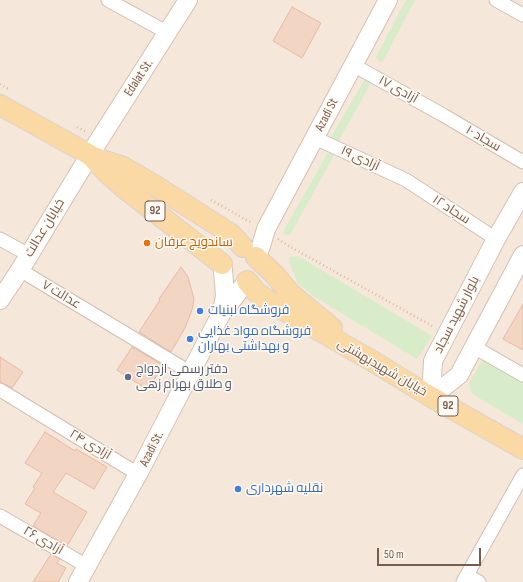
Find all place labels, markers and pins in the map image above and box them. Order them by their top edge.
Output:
place label: ساندویچ عرفان [155,235,233,251]
marker: ساندویچ عرفان [142,238,152,248]
place label: فروشگاه لبنیات [208,303,289,319]
marker: فروشگاه لبنیات [195,306,205,316]
place label: فروشگاه مواد غذایی و بهداشتی بهاران [198,324,311,355]
marker: فروشگاه مواد غذایی و بهداشتی بهاران [185,334,195,344]
place label: دفتر رسمی ازدواج و طلاق بهرام زهی [136,362,232,393]
marker: دفتر رسمی ازدواج و طلاق بهرام زهی [123,372,133,382]
place label: نقلیه شهرداری [246,481,323,497]
marker: نقلیه شهرداری [233,484,243,494]

